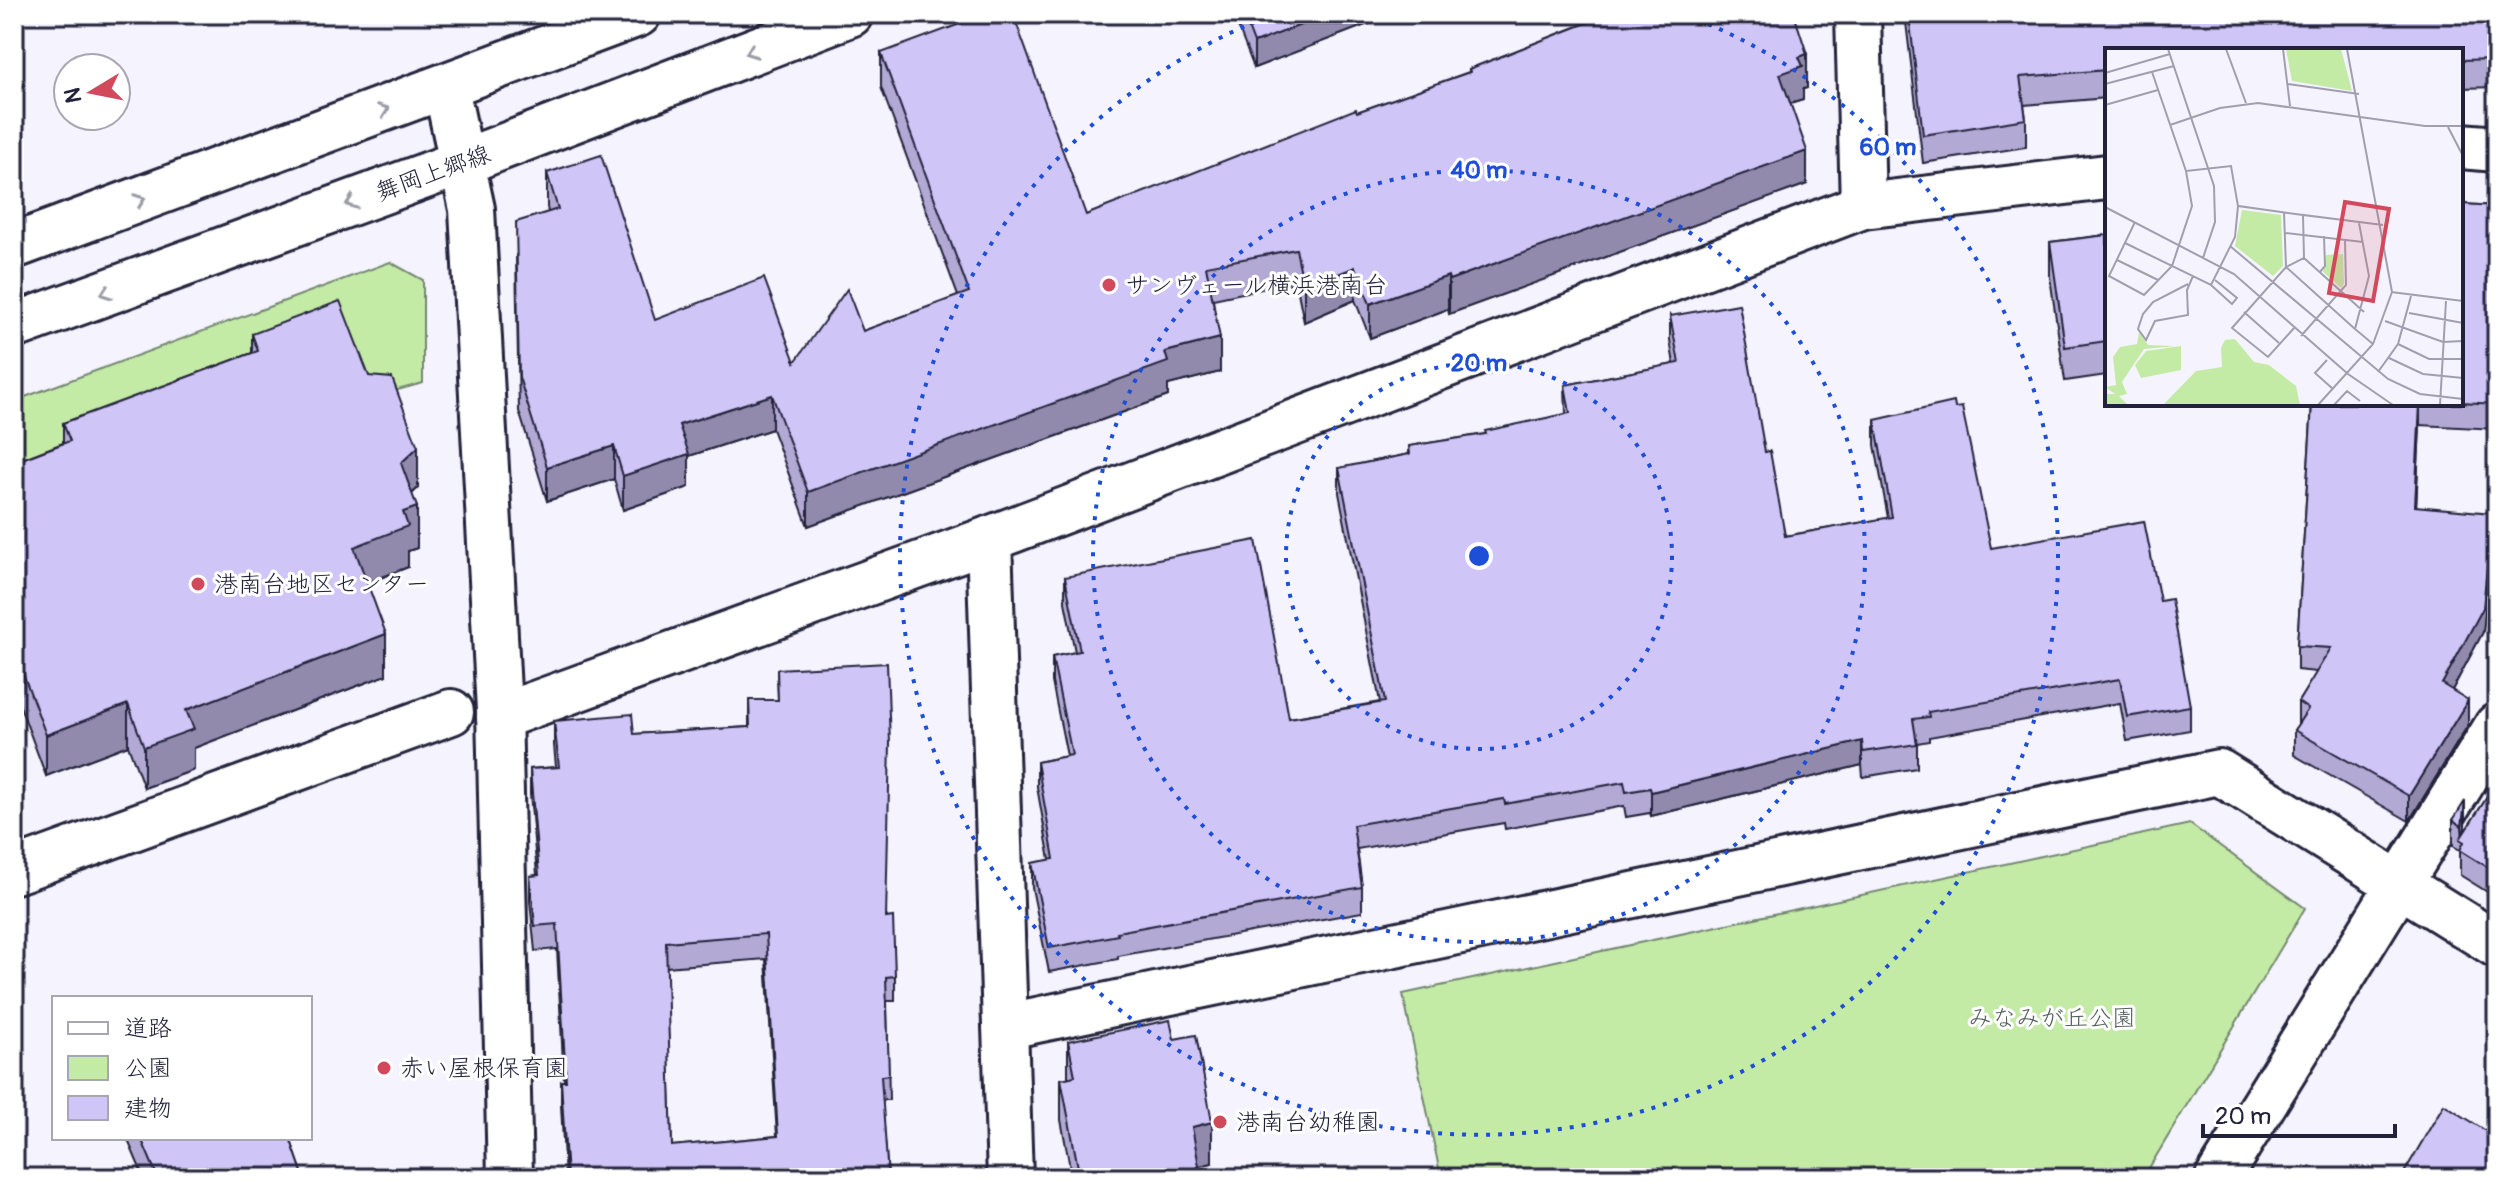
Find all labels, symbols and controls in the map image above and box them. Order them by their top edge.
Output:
one-way arrow [745,42,759,59]
inset map [2105,48,2463,406]
north arrow [52,52,132,132]
text: N [58,85,88,105]
one-way arrow [376,104,390,120]
text: 60 m [1860,133,1916,162]
street label: 舞岡上郷線 [372,139,495,208]
text: 40 m [1451,156,1507,185]
one-way arrow [132,193,146,209]
one-way arrow [344,194,358,210]
place label: サンヴェール横浜港南台 [1125,271,1388,300]
marker: サンヴェール横浜港南台 [1100,276,1118,294]
one-way arrow [100,283,114,299]
text: 20 m [1451,349,1507,378]
centre of rings [1465,542,1493,570]
place label: 港南台地区センター [214,570,429,599]
marker: 港南台地区センター [189,575,207,593]
legend [52,996,312,1140]
park label: みなみが丘公園 [1968,1004,2136,1033]
text: 道路 [124,1014,172,1043]
text: 公園 [124,1054,172,1083]
place label: 赤い屋根保育園 [400,1054,568,1083]
marker: 赤い屋根保育園 [375,1059,393,1077]
scale bar [2203,1088,2395,1138]
text: 建物 [124,1094,172,1123]
text: 20 m [2215,1102,2271,1131]
place label: 港南台幼稚園 [1236,1108,1380,1137]
marker: 港南台幼稚園 [1211,1113,1229,1131]

